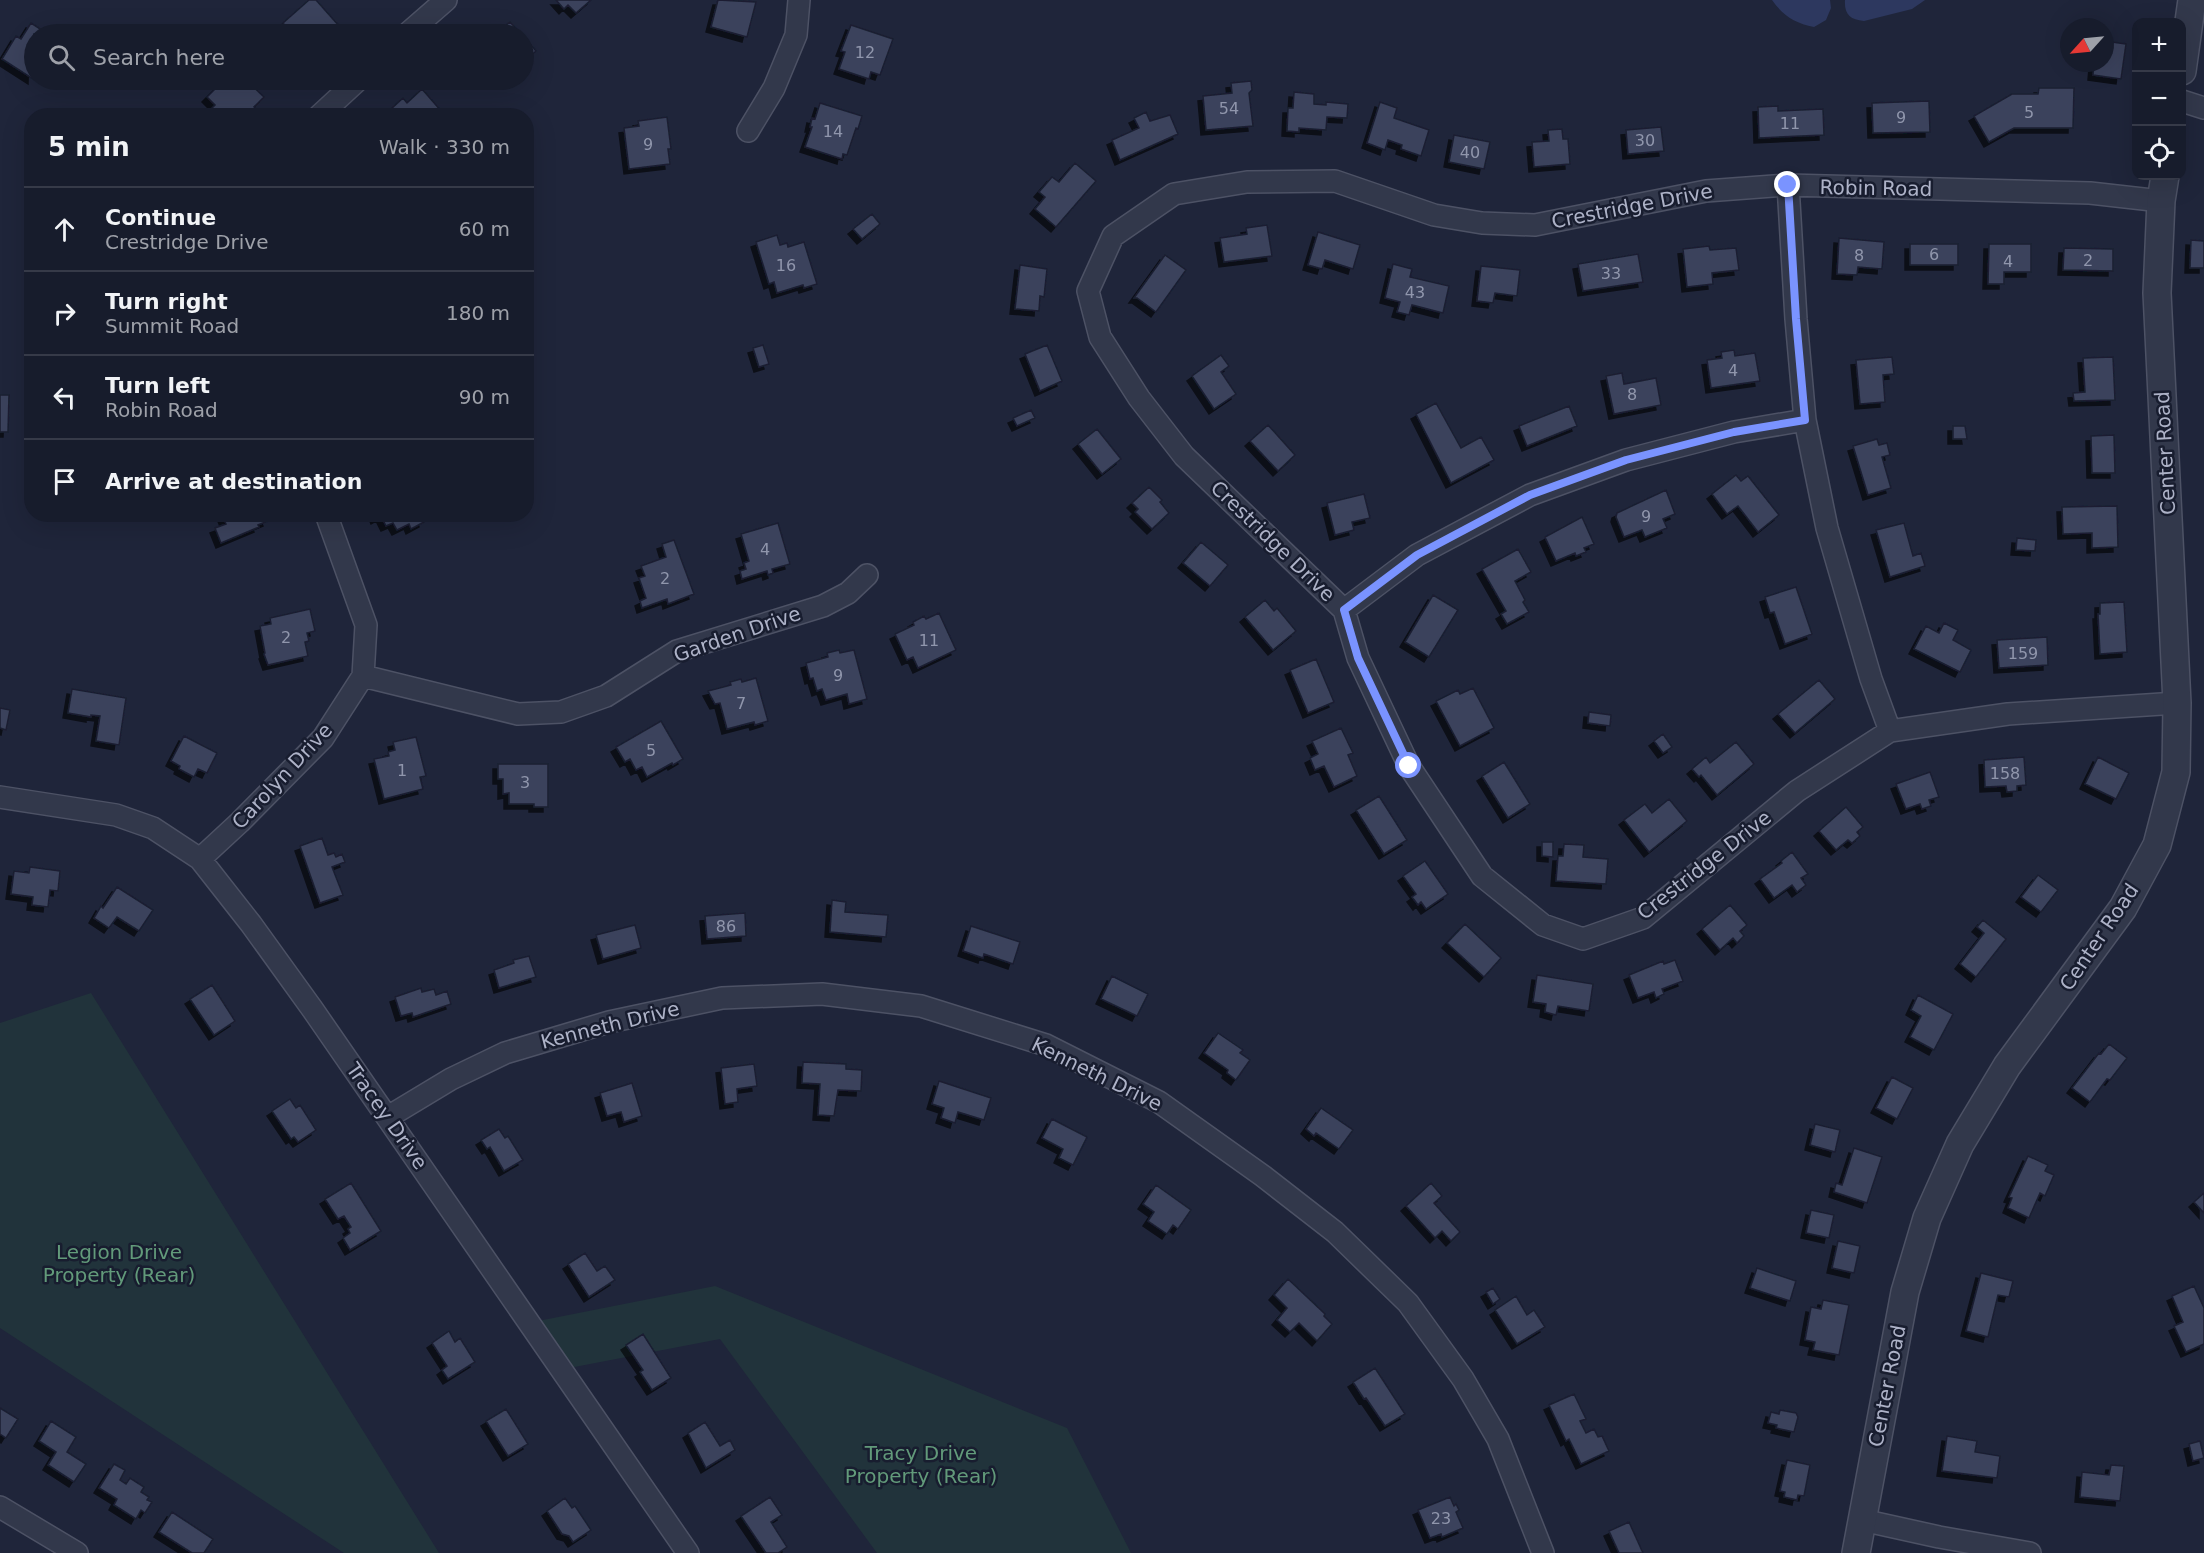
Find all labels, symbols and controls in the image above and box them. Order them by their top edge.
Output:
north arrow [2060,18,2114,72]
map controls [2132,18,2186,180]
button: + [2132,18,2186,72]
search box [24,24,534,90]
icon: search [45,41,78,74]
house number: 12 [855,43,875,62]
text: Search here [93,45,225,70]
button: − [2132,72,2186,126]
house number: 54 [1219,99,1239,118]
house number: 5 [2024,103,2034,122]
house number: 9 [1896,108,1906,127]
house number: 11 [1780,114,1800,133]
house number: 14 [823,122,843,141]
button: locate [2132,126,2186,180]
house number: 30 [1635,131,1655,150]
text: 5 min [48,132,130,162]
text: Walk · 330 m [379,135,510,159]
house number: 9 [643,135,653,154]
house number: 40 [1460,143,1480,162]
route end [1774,171,1800,197]
street label: Robin Road [1819,175,1933,201]
street label: Crestridge Drive [1549,179,1715,233]
text: Continue [105,205,216,230]
icon: ahead [48,213,81,246]
text: 60 m [459,217,510,241]
text: Crestridge Drive [105,230,268,254]
house number: 6 [1929,245,1939,264]
house number: 8 [1854,246,1864,265]
house number: 2 [2083,251,2093,270]
house number: 4 [2003,252,2013,271]
house number: 16 [776,256,796,275]
house number: 33 [1601,264,1621,283]
house number: 43 [1405,283,1425,302]
text: Turn right [105,289,228,314]
icon: right [48,297,81,330]
text: 180 m [446,301,510,325]
text: Summit Road [105,314,239,338]
house number: 4 [1728,361,1738,380]
text: Turn left [105,373,210,398]
icon: left [48,381,81,414]
text: 90 m [459,385,510,409]
house number: 8 [1627,385,1637,404]
street label: Center Road [2150,391,2180,515]
text: Robin Road [105,398,218,422]
icon: arrive [48,465,81,498]
text: Arrive at destination [105,469,362,494]
street label: Crestridge Drive [1206,476,1340,606]
house number: 9 [1641,507,1651,526]
house number: 4 [760,540,770,559]
house number: 2 [660,569,670,588]
street label: Garden Drive [670,601,804,667]
house number: 2 [281,628,291,647]
house number: 11 [919,631,939,650]
house number: 159 [2008,644,2038,663]
house number: 9 [833,666,843,685]
house number: 7 [736,694,746,713]
street label: Carolyn Drive [227,718,337,834]
house number: 5 [646,741,656,760]
route start [1395,752,1421,778]
house number: 1 [397,761,407,780]
house number: 158 [1990,764,2020,783]
house number: 3 [520,773,530,792]
street label: Crestridge Drive [1632,805,1776,925]
street label: Center Road [2054,879,2144,995]
house number: 86 [716,917,736,936]
street label: Kenneth Drive [538,996,682,1054]
street label: Kenneth Drive [1028,1032,1166,1116]
street label: Tracey Drive [341,1057,433,1174]
park label: Legion Drive Property (Rear) [43,1240,195,1287]
street label: Center Road [1863,1323,1911,1449]
park label: Tracy Drive Property (Rear) [845,1441,997,1488]
house number: 23 [1431,1509,1451,1528]

